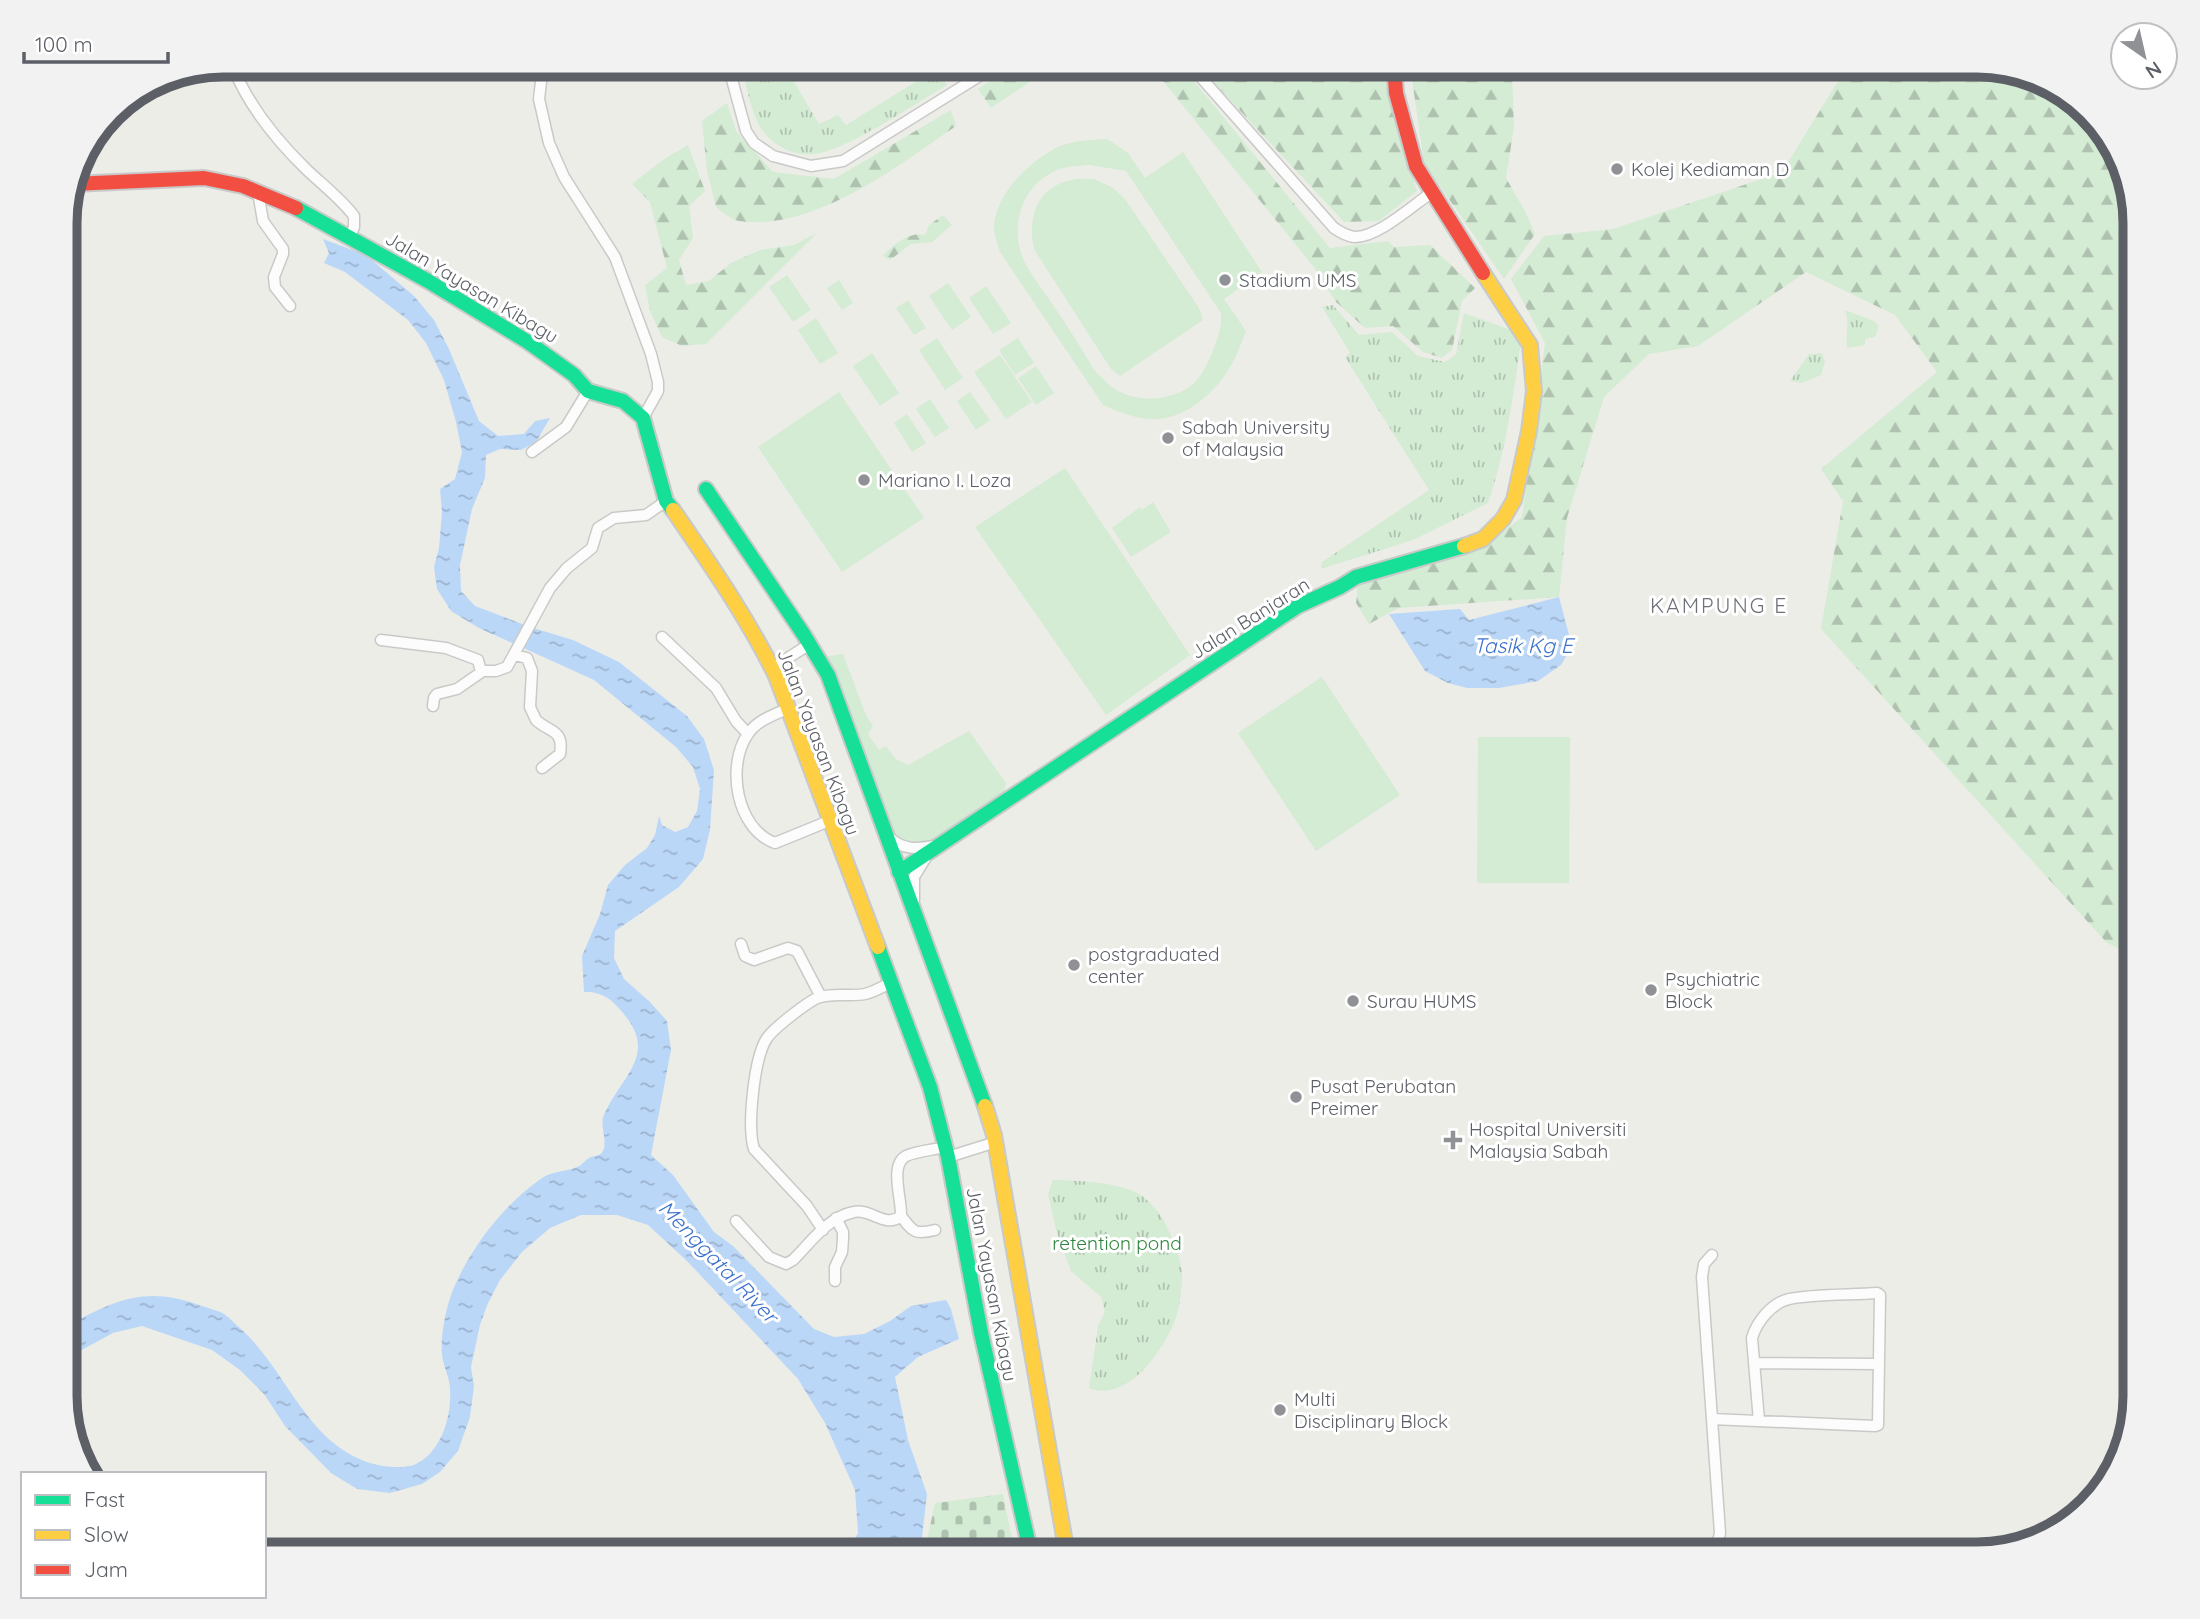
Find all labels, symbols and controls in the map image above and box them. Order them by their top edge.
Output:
scale bar [24,21,168,65]
north arrow [2109,21,2179,91]
text: 100 m [35,31,93,57]
text: N [2141,56,2166,84]
place label: Kolej Kediaman D [1631,157,1789,181]
marker: Kolej Kediaman D [1609,161,1625,177]
street label: Jalan Yayasan Kibagu [381,226,563,348]
place label: Stadium UMS [1239,268,1356,292]
marker: Stadium UMS [1217,272,1233,288]
place label: Sabah University of Malaysia [1182,415,1330,461]
marker: Sabah University of Malaysia [1160,430,1176,446]
place label: Mariano I. Loza [878,468,1011,492]
marker: Mariano I. Loza [856,472,872,488]
street label: Jalan Banjaran [1186,572,1314,664]
district label: KAMPUNG E [1650,592,1788,618]
water label: Tasik Kg E [1473,632,1576,658]
street label: Jalan Yayasan Kibagu [772,646,866,838]
place label: postgraduated center [1088,942,1219,988]
marker: postgraduated center [1066,957,1082,973]
place label: Psychiatric Block [1665,967,1760,1013]
marker: Psychiatric Block [1643,982,1659,998]
place label: Surau HUMS [1367,989,1477,1013]
marker: Surau HUMS [1345,993,1361,1009]
place label: Pusat Perubatan Preimer [1310,1074,1456,1120]
marker: Pusat Perubatan Preimer [1288,1089,1304,1105]
place label: Hospital Universiti Malaysia Sabah [1469,1117,1626,1163]
marker: Hospital Universiti Malaysia Sabah [1443,1130,1463,1150]
street label: Jalan Yayasan Kibagu [961,1185,1023,1383]
water label: Menggatal River [654,1195,786,1330]
park label: retention pond [1052,1231,1182,1255]
place label: Multi Disciplinary Block [1294,1387,1448,1433]
marker: Multi Disciplinary Block [1272,1402,1288,1418]
legend [21,1472,266,1598]
text: Fast [84,1486,125,1512]
text: Slow [84,1521,129,1547]
text: Jam [84,1556,128,1582]

